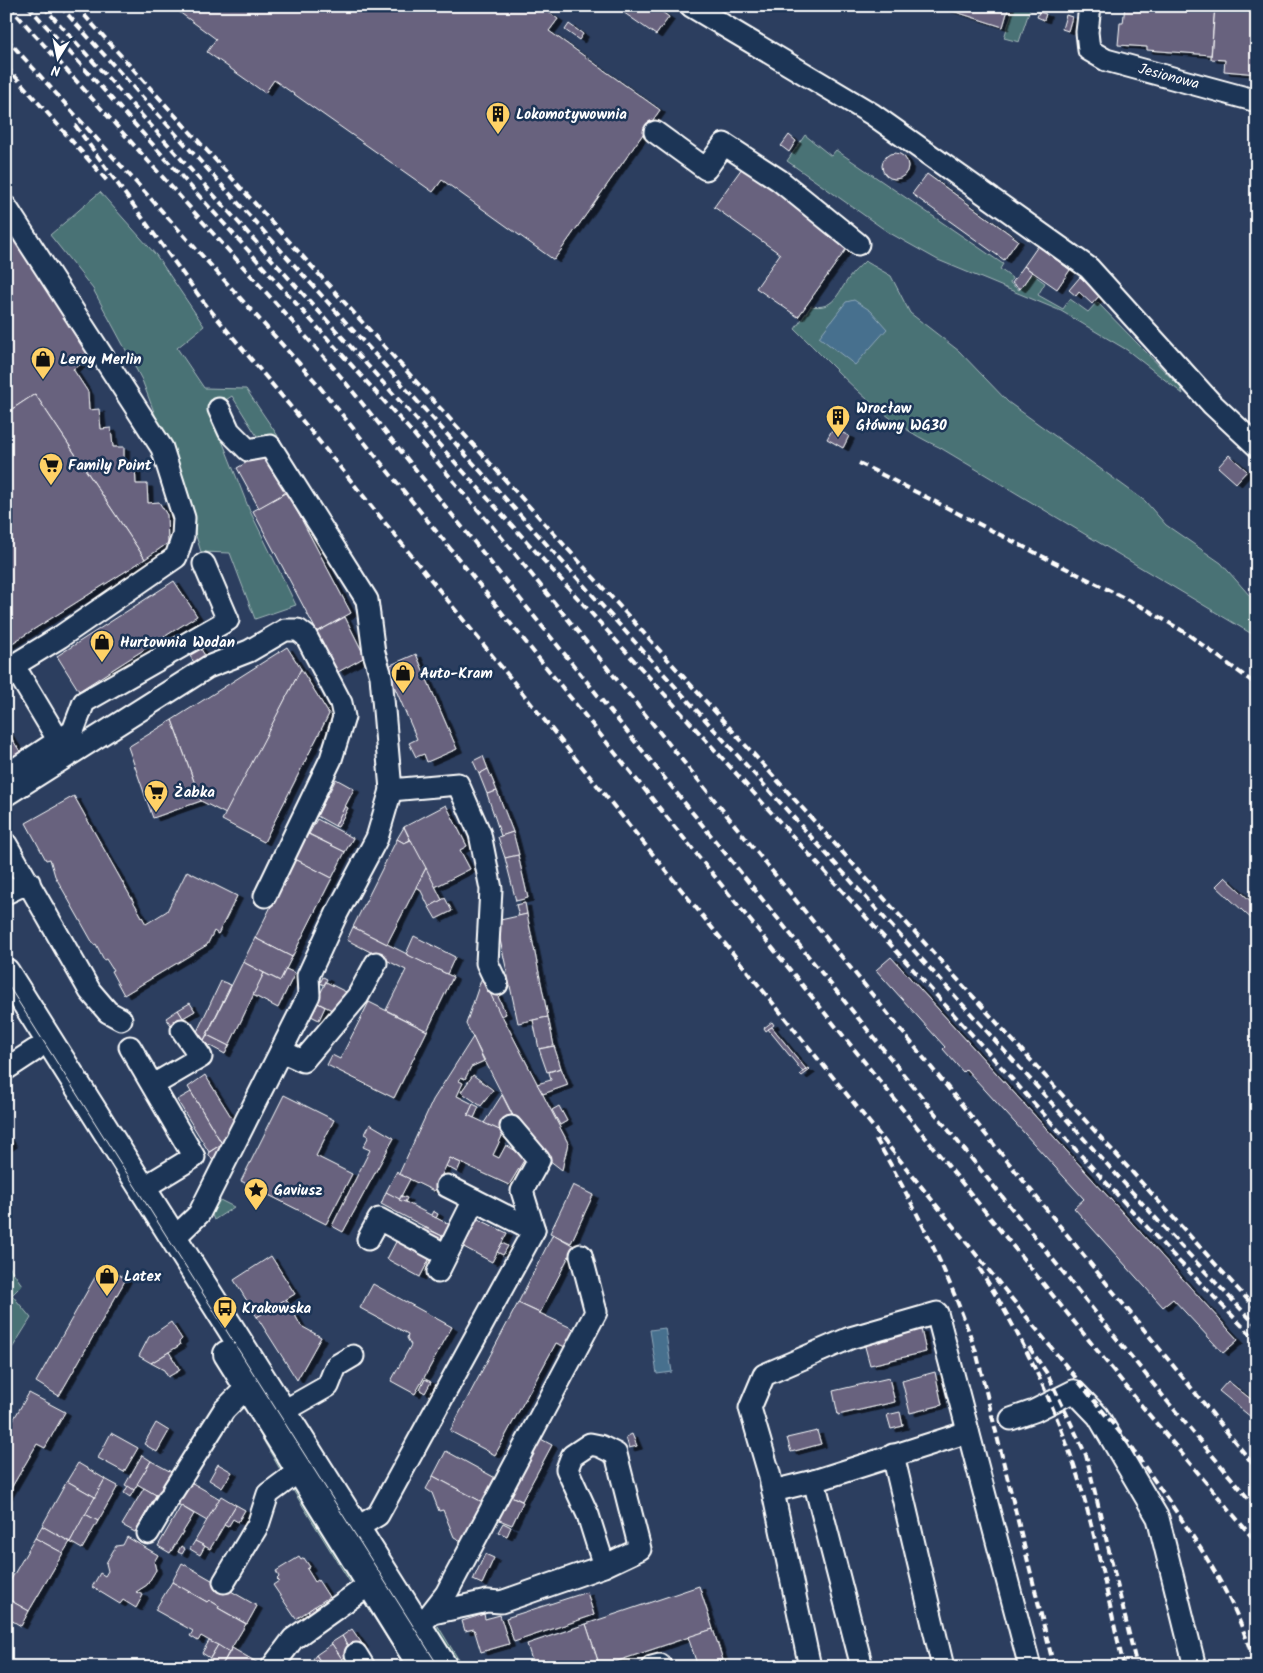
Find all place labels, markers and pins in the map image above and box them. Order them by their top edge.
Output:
building icon: Lokomotywownia [485,101,511,135]
place label: Lokomotywownia [516,103,627,127]
shop icon: Leroy Merlin [30,346,56,380]
place label: Leroy Merlin [60,348,142,372]
place label: Wrocław Główny WG30 [856,397,947,438]
building icon: Wrocław Główny WG30 [825,404,851,438]
supermarket icon: Family Point [38,452,64,486]
place label: Family Point [68,454,152,478]
shop icon: Hurtownia Wodan [89,629,115,663]
place label: Hurtownia Wodan [120,631,235,655]
shop icon: Auto-Kram [390,660,416,694]
place label: Auto-Kram [420,662,493,686]
supermarket icon: Żabka [143,779,169,813]
place label: Żabka [174,781,215,805]
place icon: Gaviusz [243,1177,269,1211]
place label: Gaviusz [274,1179,322,1203]
shop icon: Latex [94,1263,120,1297]
place label: Latex [124,1265,162,1289]
bus stop icon: Krakowska [212,1295,238,1329]
place label: Krakowska [242,1297,311,1321]

